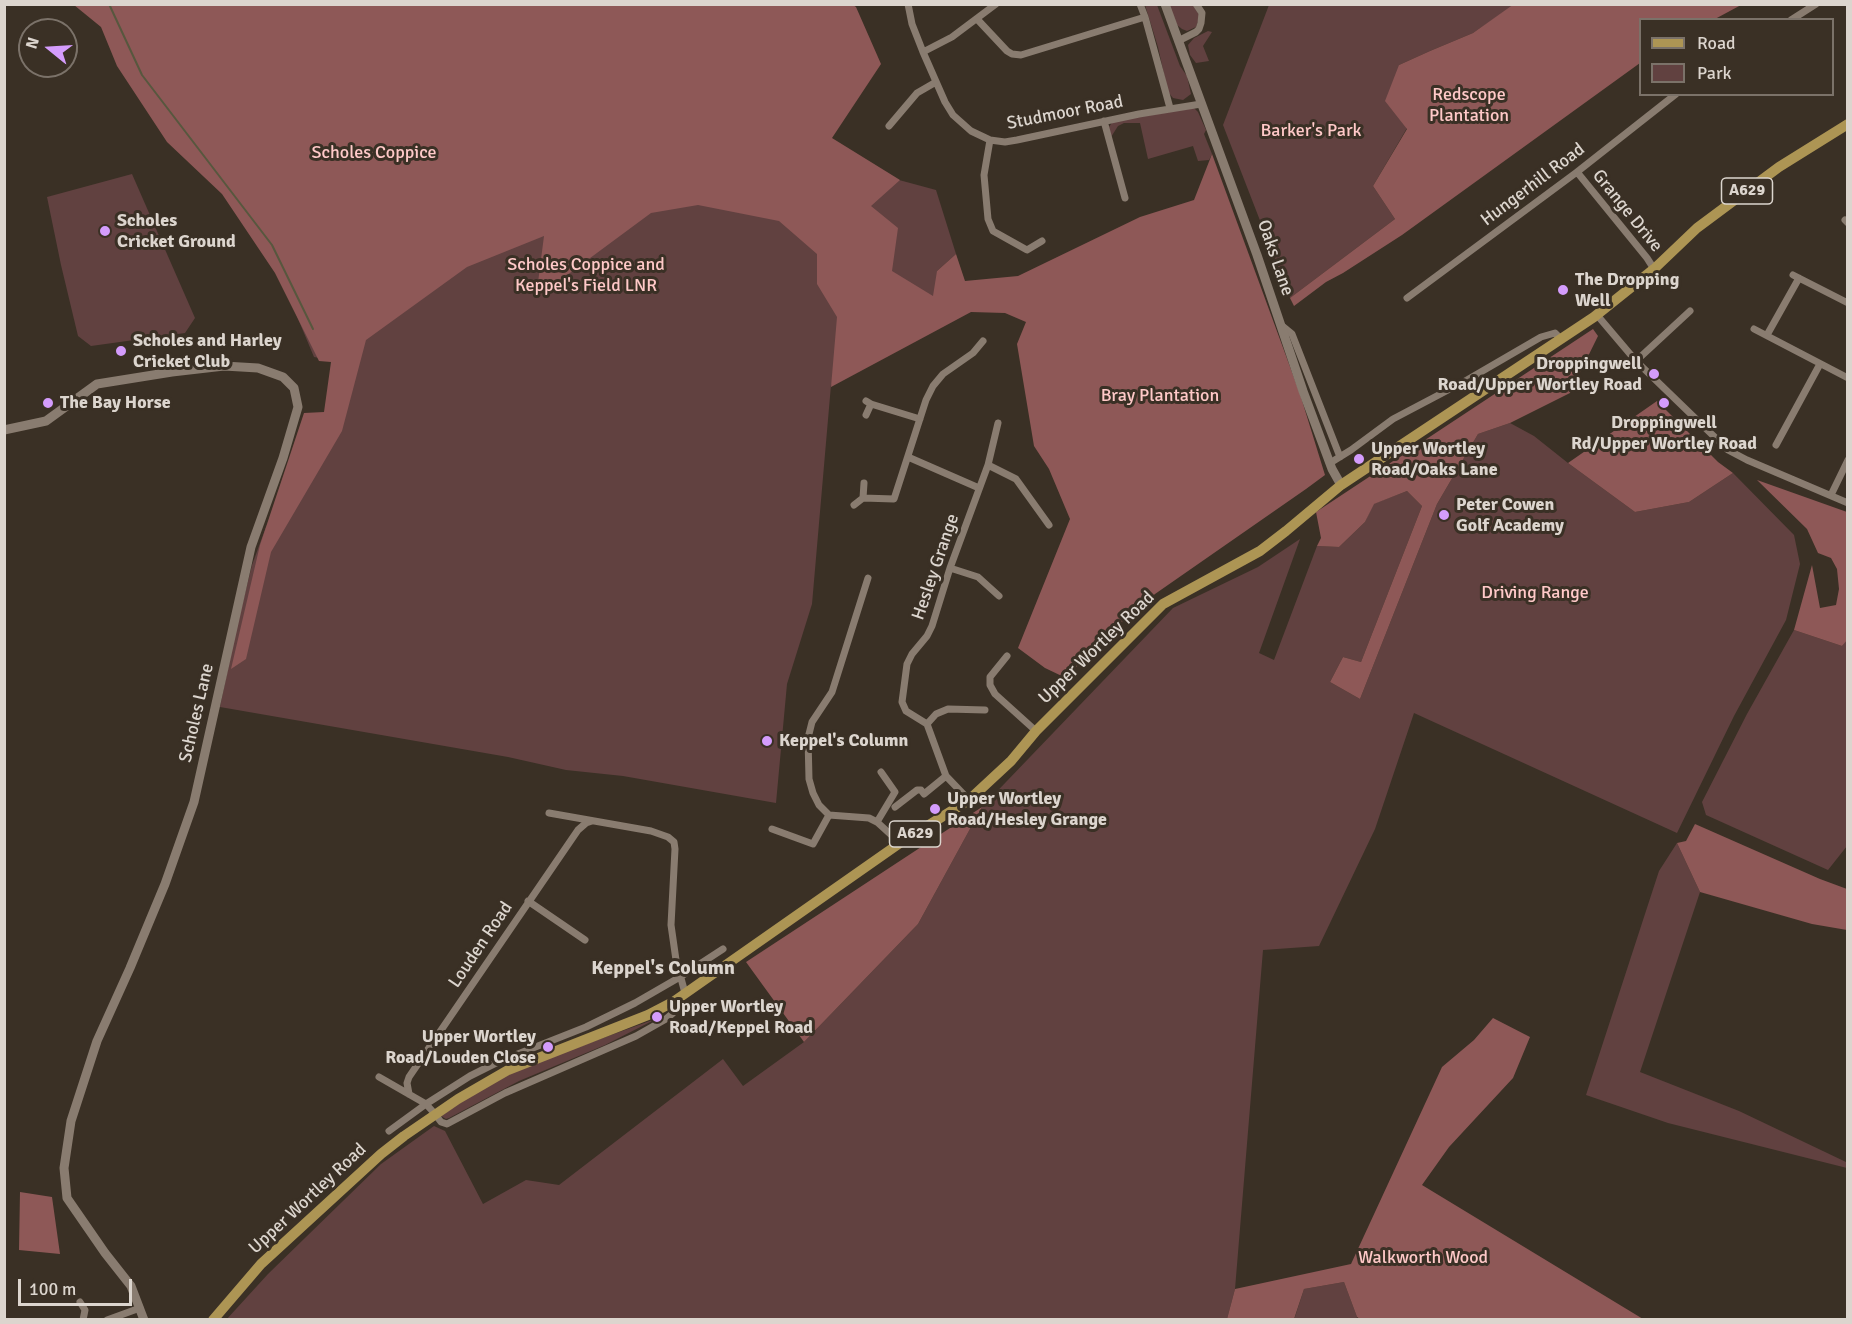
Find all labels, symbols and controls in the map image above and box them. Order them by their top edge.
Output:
north arrow [18,18,78,78]
legend [1639,18,1834,96]
text: Road [1697,32,1736,54]
text: N [22,35,44,51]
text: Park [1697,62,1732,84]
park label: Redscope Plantation [1429,84,1509,127]
street label: Studmoor Road [1005,91,1125,135]
park label: Barker's Park [1260,120,1362,142]
street label: Hungerhill Road [1477,139,1589,231]
park label: Scholes Coppice [311,142,437,164]
street label: Grange Drive [1587,165,1667,257]
road number: A629 [1722,178,1772,204]
place label: Scholes Cricket Ground [117,210,236,252]
street label: Oaks Lane [1252,217,1298,299]
marker: Scholes Cricket Ground [98,224,112,238]
park label: Scholes Coppice and Keppel's Field LNR [507,254,665,296]
place label: The Dropping Well [1575,269,1679,312]
marker: The Dropping Well [1556,283,1570,297]
place label: Scholes and Harley Cricket Club [133,330,282,372]
marker: Scholes and Harley Cricket Club [114,344,128,358]
place label: Droppingwell Road/Upper Wortley Road [1438,353,1642,395]
marker: Droppingwell Road/Upper Wortley Road [1647,367,1661,381]
park label: Bray Plantation [1101,385,1219,407]
place label: The Bay Horse [60,392,171,414]
marker: The Bay Horse [41,396,55,410]
marker: Droppingwell Rd/Upper Wortley Road [1657,396,1671,410]
place label: Droppingwell Rd/Upper Wortley Road [1571,412,1757,454]
place label: Upper Wortley Road/Oaks Lane [1371,438,1498,480]
marker: Upper Wortley Road/Oaks Lane [1352,452,1366,466]
place label: Peter Cowen Golf Academy [1456,494,1564,536]
marker: Peter Cowen Golf Academy [1437,508,1451,522]
street label: Hesley Grange [908,511,964,623]
park label: Driving Range [1481,582,1589,604]
street label: Upper Wortley Road [1035,587,1159,709]
street label: Scholes Lane [175,661,219,765]
place label: Keppel's Column [779,730,908,752]
marker: Keppel's Column [760,734,774,748]
place label: Upper Wortley Road/Hesley Grange [947,788,1107,830]
marker: Upper Wortley Road/Hesley Grange [928,802,942,816]
road number: A629 [890,821,940,847]
street label: Louden Road [444,898,518,992]
district label: Keppel's Column [591,957,735,981]
place label: Upper Wortley Road/Keppel Road [669,996,813,1038]
marker: Upper Wortley Road/Keppel Road [650,1010,664,1024]
place label: Upper Wortley Road/Louden Close [385,1026,536,1068]
marker: Upper Wortley Road/Louden Close [541,1040,555,1054]
street label: Upper Wortley Road [245,1139,371,1259]
park label: Walkworth Wood [1358,1247,1488,1269]
scale bar [21,1267,135,1305]
text: 100 m [29,1278,76,1300]

